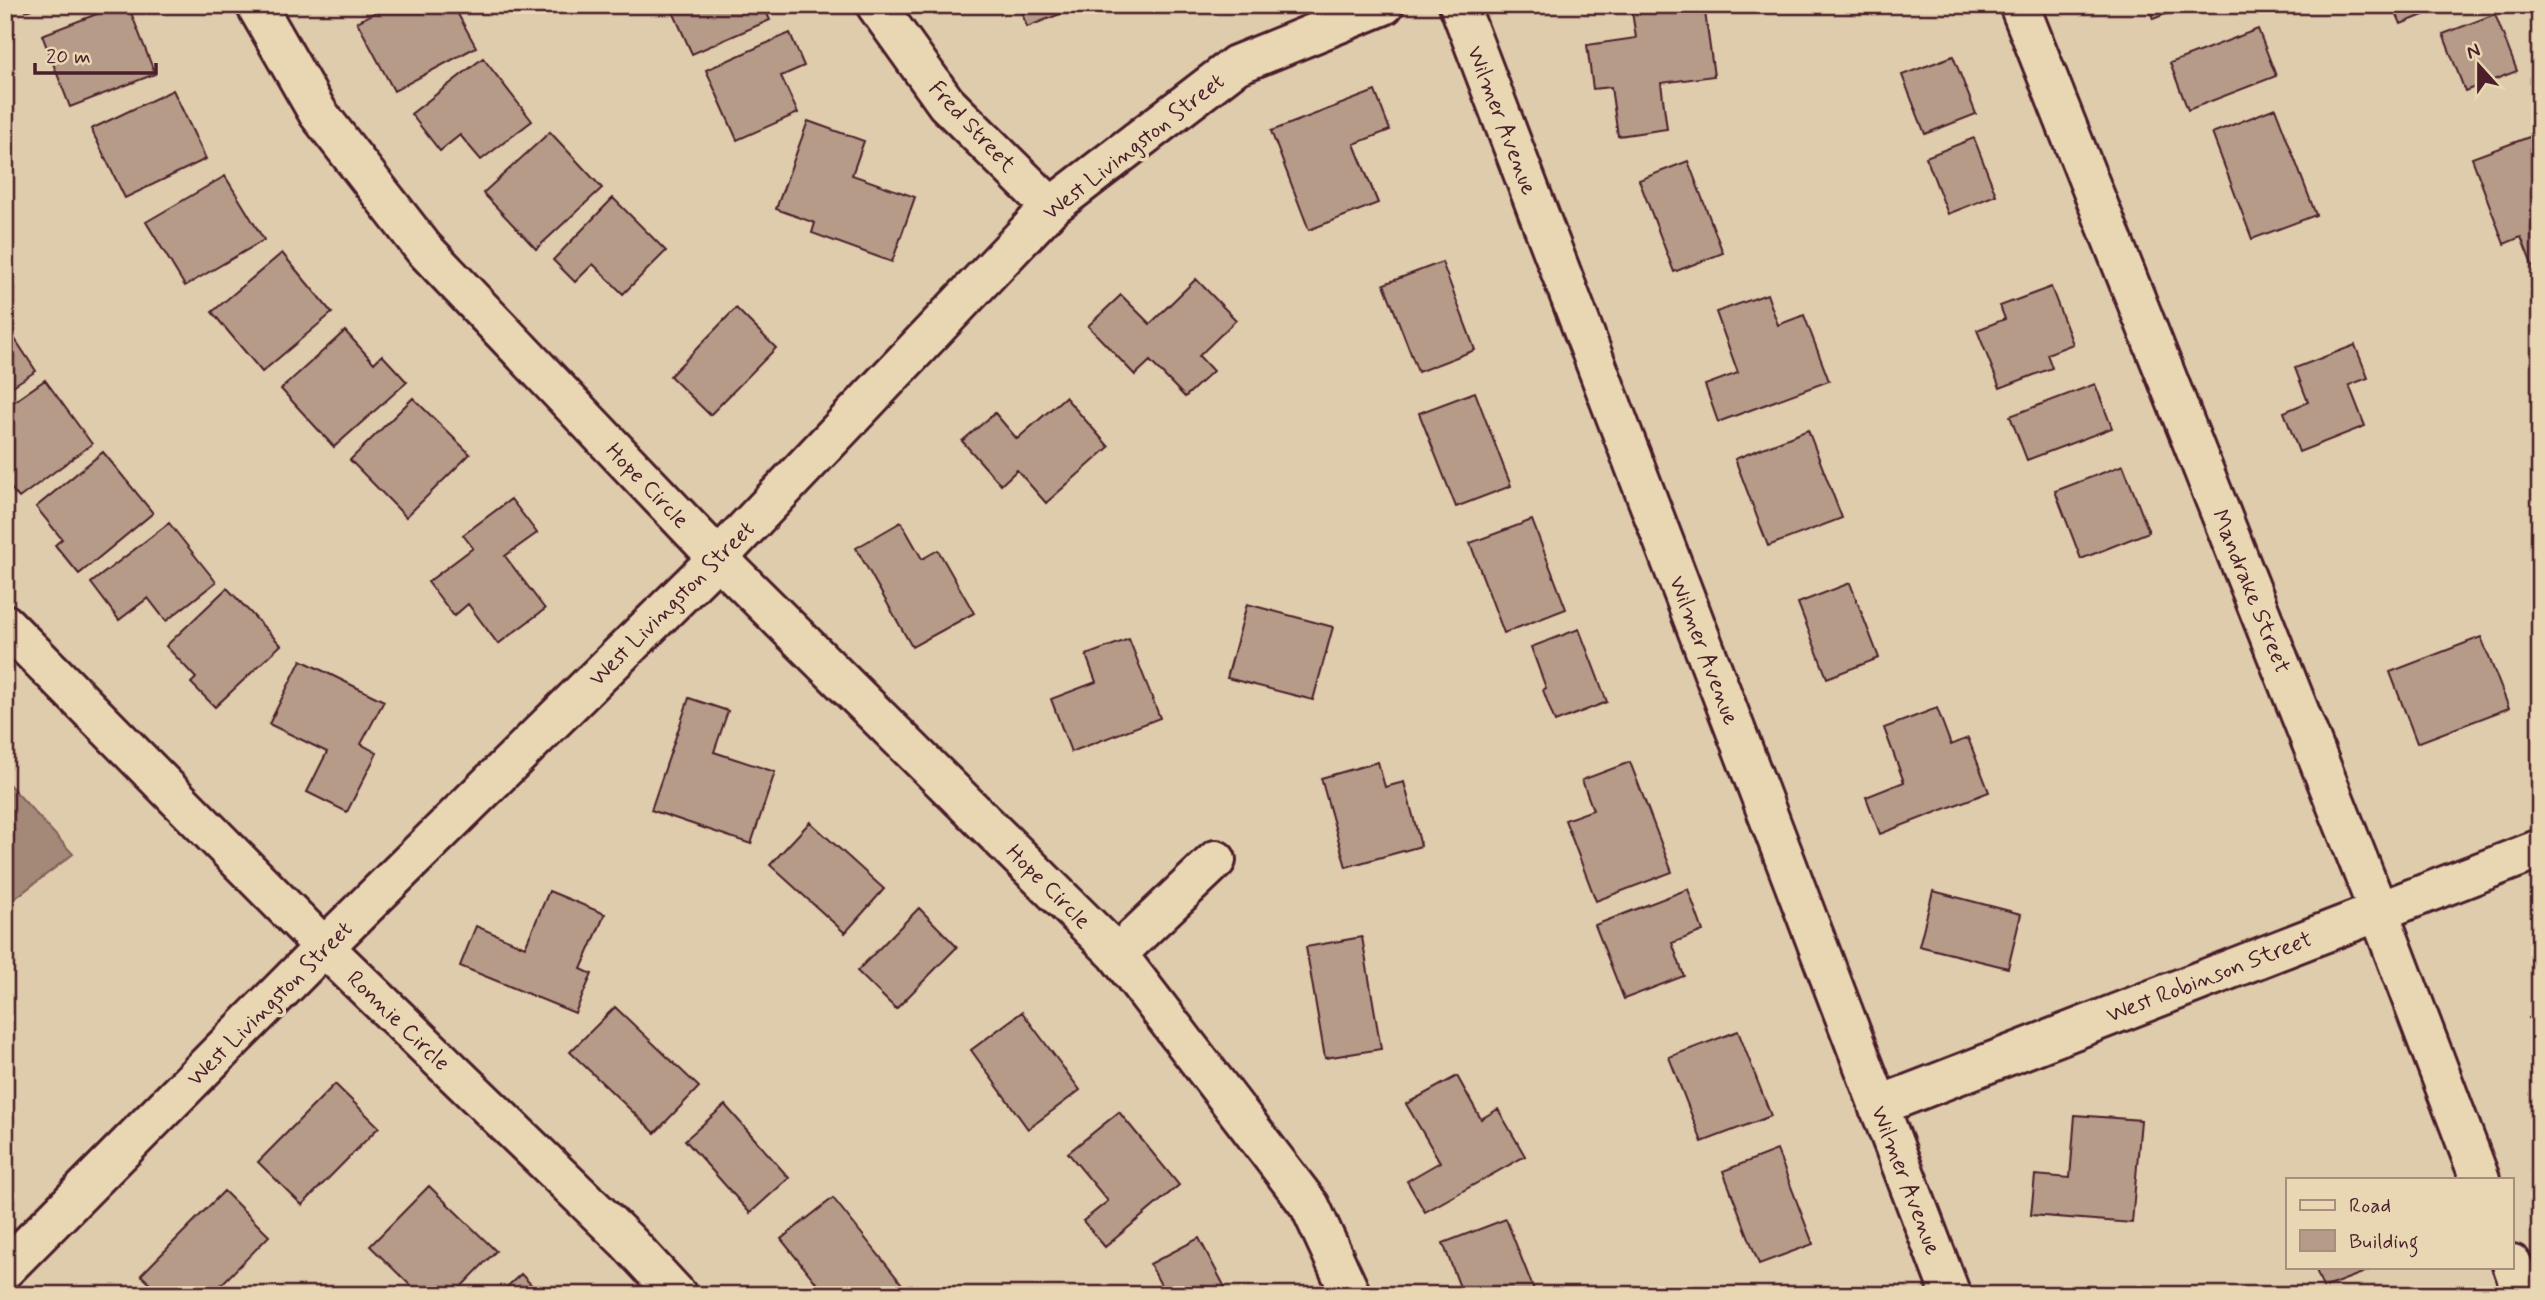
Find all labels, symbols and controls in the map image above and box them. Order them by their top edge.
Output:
scale bar [35,32,156,76]
north arrow [2444,32,2514,102]
text: N [2463,38,2484,65]
street label: Wilmer Avenue [1459,42,1543,200]
text: 20 m [46,43,91,71]
street label: West Livingston Street [1037,67,1231,228]
street label: Fred Street [921,75,1022,180]
street label: Hope Circle [598,437,695,536]
street label: Mandrake Street [2204,505,2297,678]
street label: West Livingston Street [583,515,762,694]
street label: Wilmer Avenue [1661,572,1745,730]
street label: Hope Circle [999,839,1096,936]
street label: West Livingston Street [181,915,360,1094]
street label: West Robinson Street [2102,925,2317,1031]
street label: Ronnie Circle [339,965,456,1078]
street label: Wilmer Avenue [1863,1102,1947,1260]
legend [2286,1178,2514,1268]
text: Road [2349,1192,2391,1220]
text: Building [2349,1228,2419,1258]

